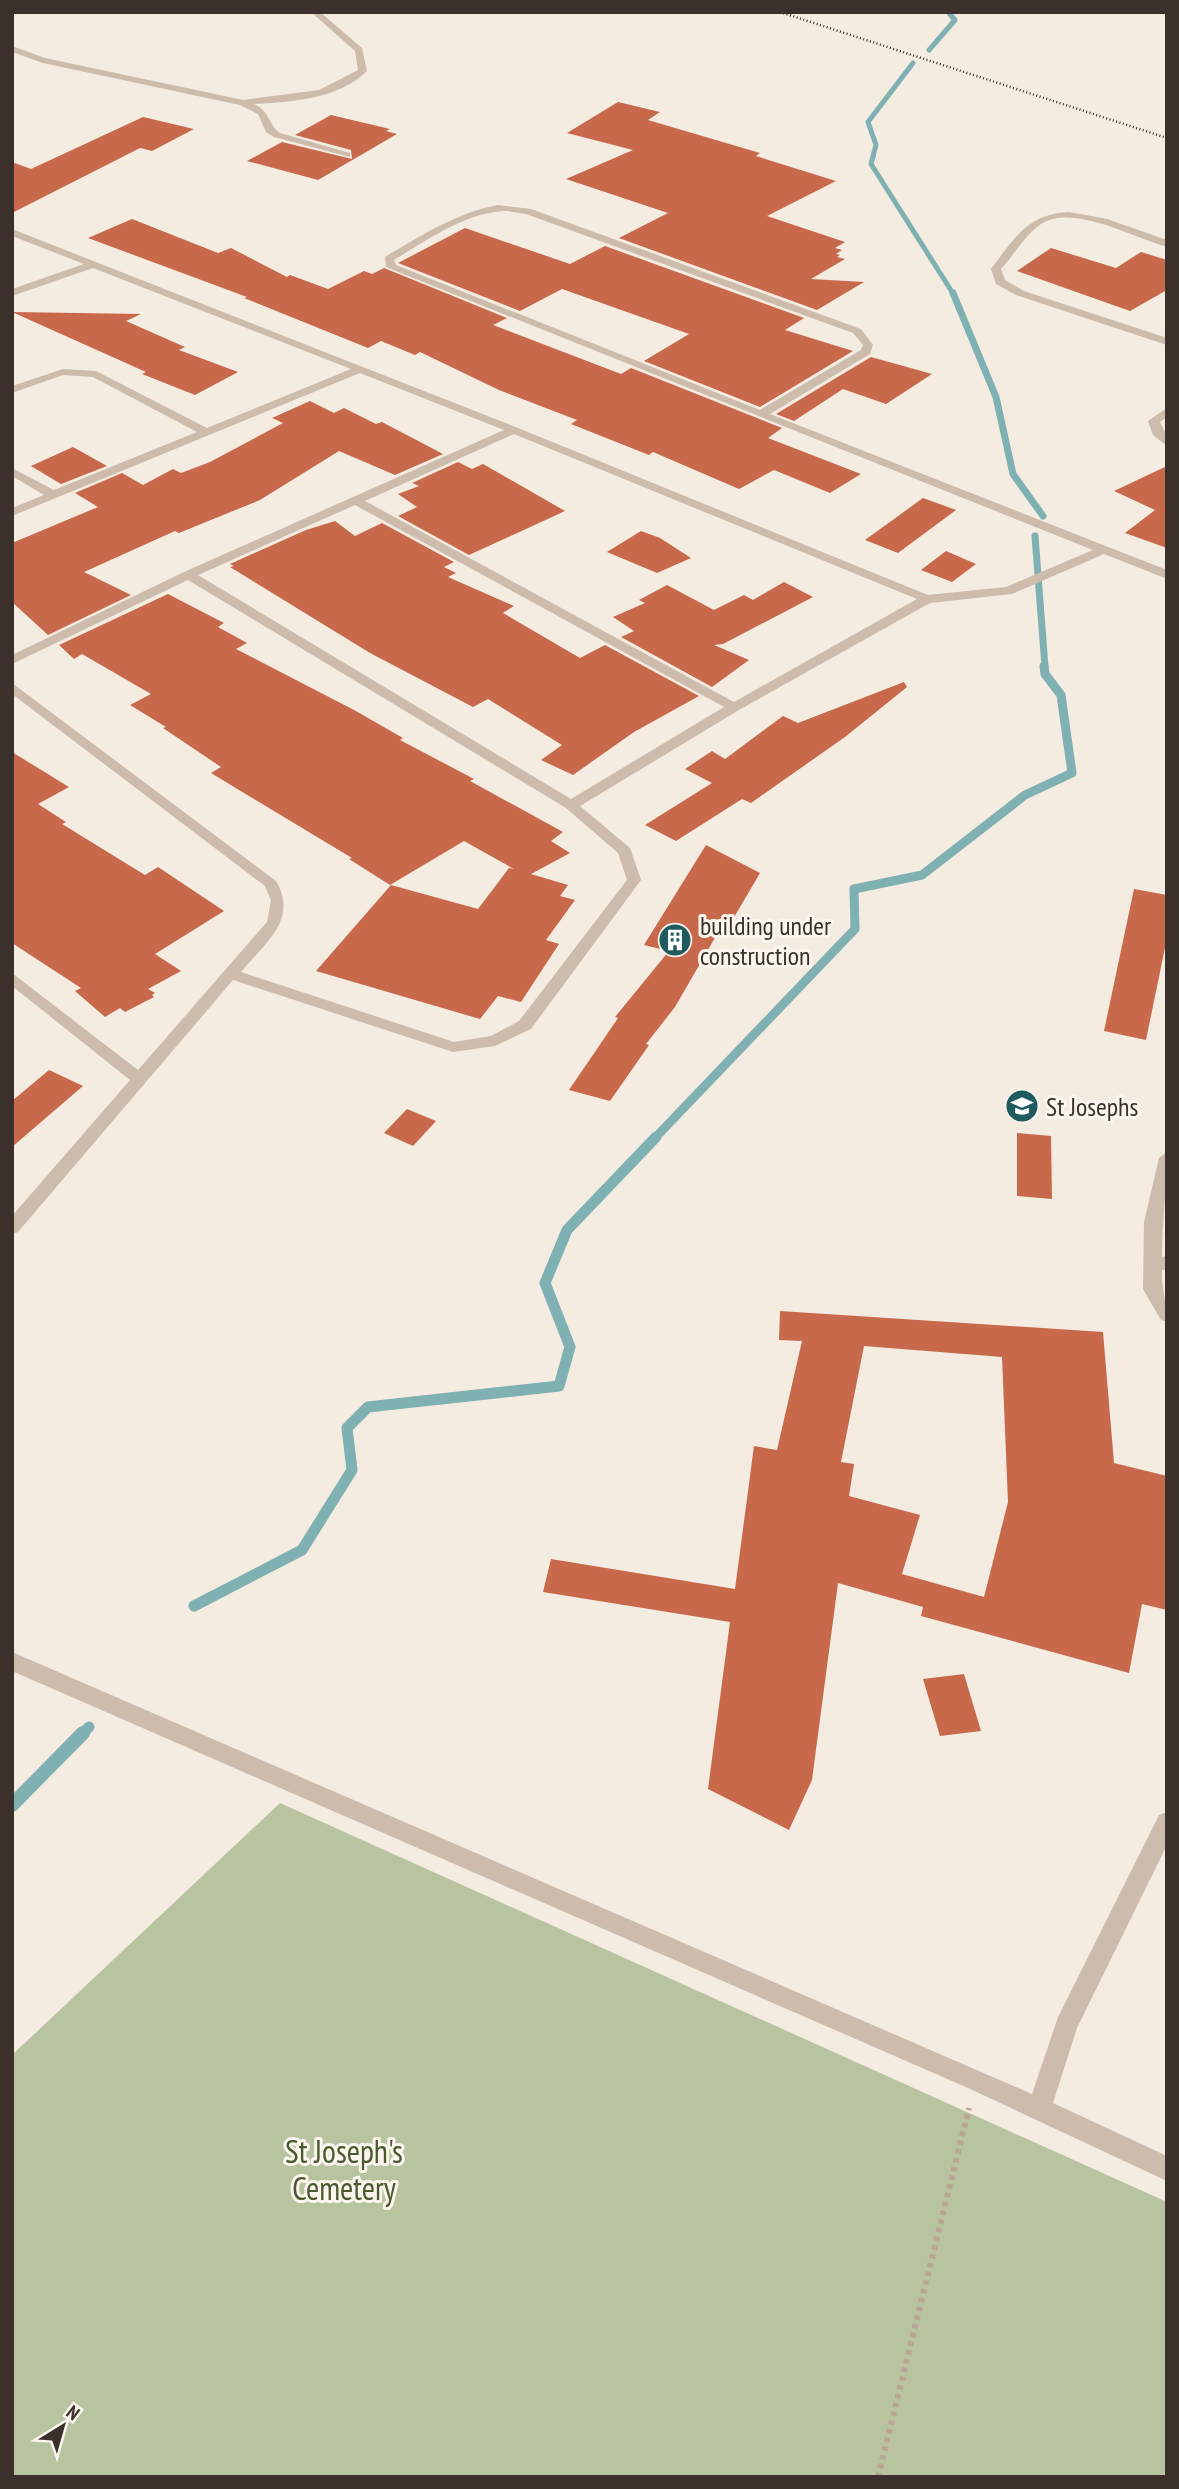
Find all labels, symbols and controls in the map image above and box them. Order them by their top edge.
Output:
place label: building under construction [700,909,831,972]
building icon: building under construction [656,921,694,959]
school or university icon: St Josephs [1003,1087,1041,1125]
place label: St Josephs [1046,1090,1138,1123]
park label: St Joseph's Cemetery [285,2130,403,2209]
north arrow [28,2391,98,2461]
text: N [62,2400,85,2425]

